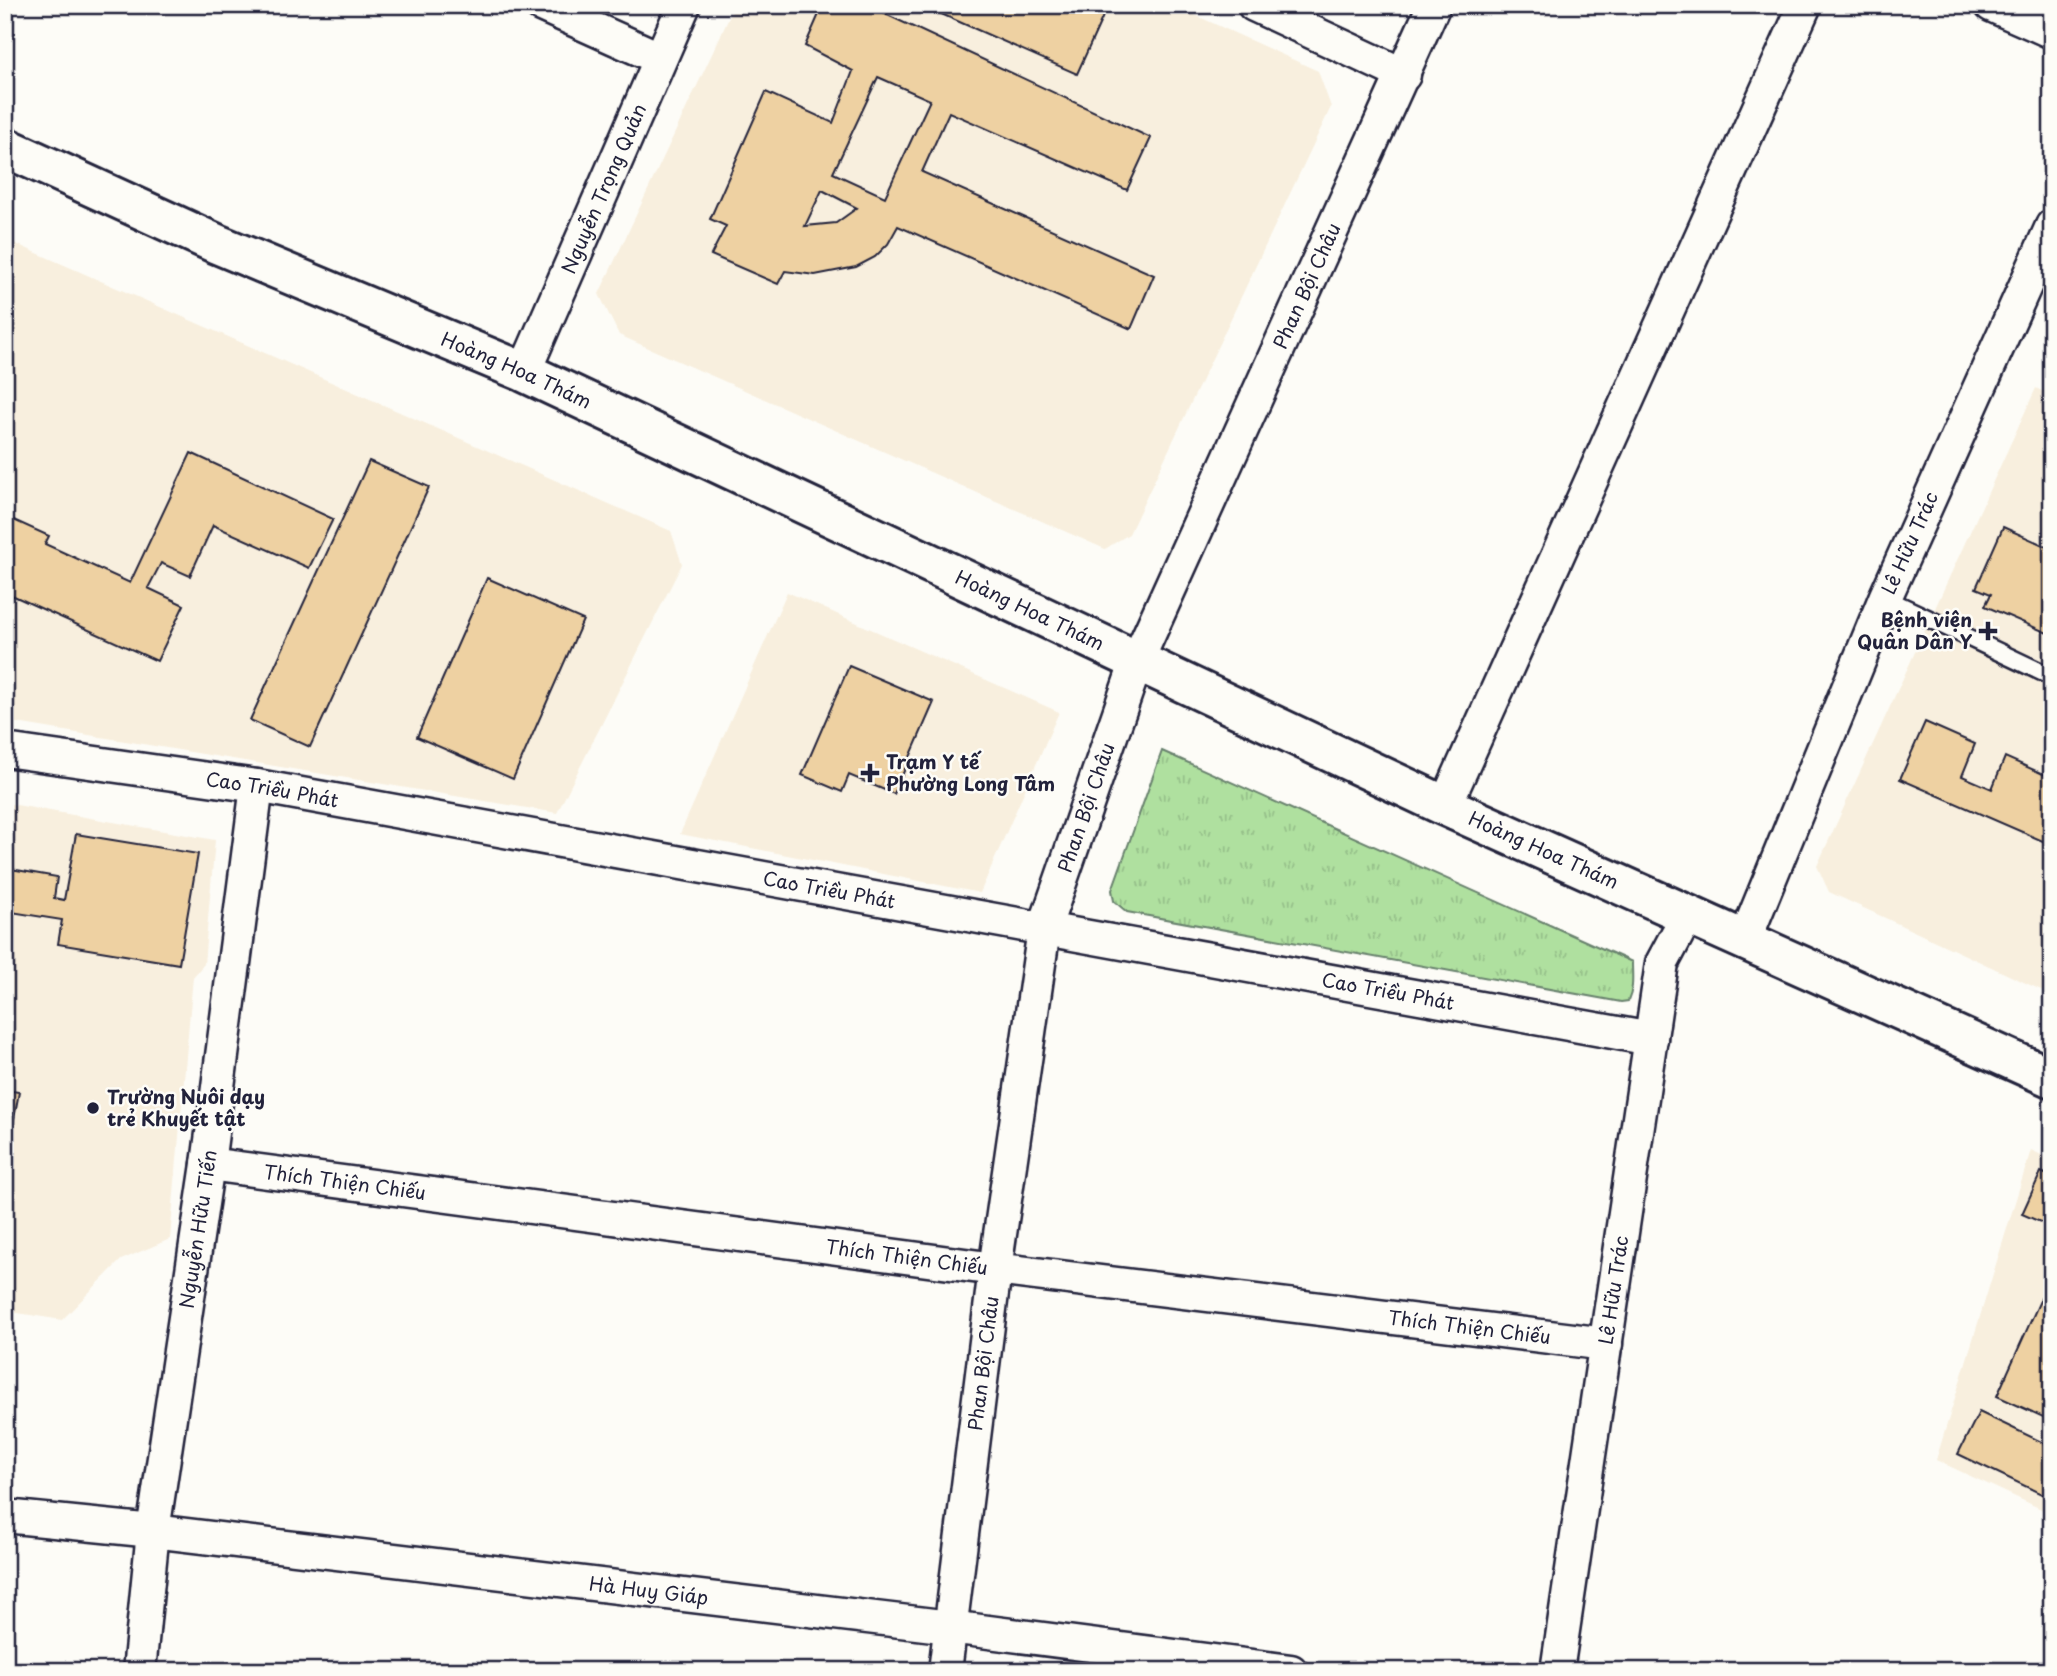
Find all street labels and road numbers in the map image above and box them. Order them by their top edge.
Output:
street label: Nguyễn Trọng Quản [554,99,652,278]
street label: Phan Bội Châu [1265,218,1347,353]
street label: Hoàng Hoa Thám [437,324,596,415]
street label: Lê Hữu Trác [1873,487,1944,599]
street label: Hoàng Hoa Thám [951,562,1109,657]
street label: Phan Bội Châu [1050,739,1121,876]
street label: Cao Triều Phát [204,764,341,814]
street label: Hoàng Hoa Thám [1465,803,1624,895]
street label: Cao Triều Phát [761,863,898,915]
street label: Cao Triều Phát [1320,965,1457,1016]
street label: Nguyễn Hữu Tiến [172,1148,223,1310]
street label: Thích Thiện Chiếu [262,1157,428,1206]
street label: Thích Thiện Chiếu [824,1232,990,1281]
street label: Lê Hữu Trác [1591,1234,1634,1346]
street label: Phan Bội Châu [960,1294,1005,1432]
street label: Thích Thiện Chiếu [1387,1302,1552,1350]
street label: Hà Huy Giáp [588,1569,710,1611]

